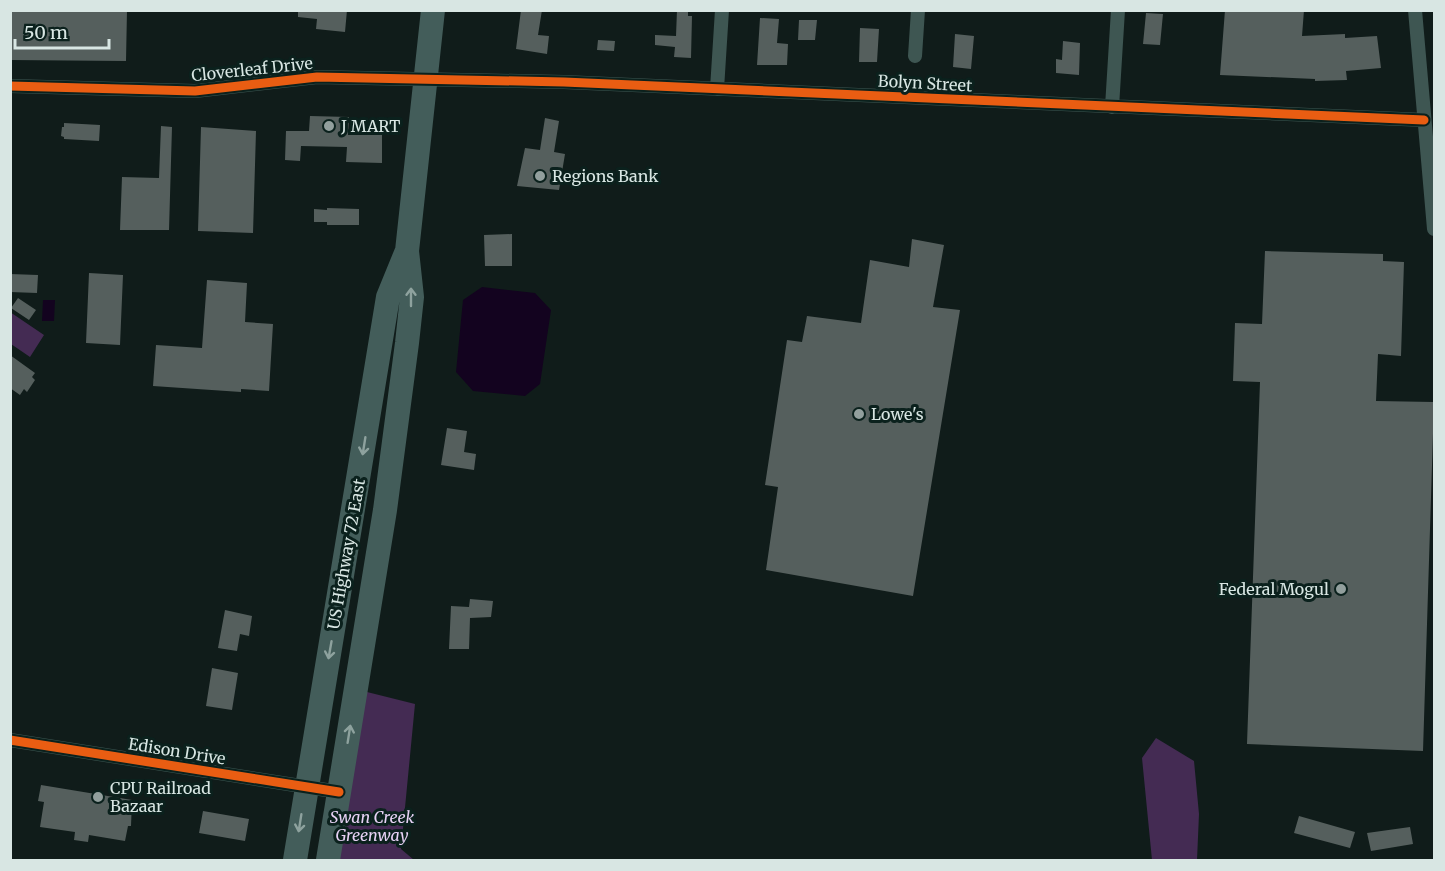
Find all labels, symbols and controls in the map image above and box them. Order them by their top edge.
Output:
scale bar [15,12,110,50]
text: 50 m [24,21,68,44]
street label: Cloverleaf Drive [190,53,314,85]
street label: Bolyn Street [877,71,973,95]
place label: J MART [340,116,400,136]
marker: J MART [322,119,336,133]
place label: Regions Bank [552,166,659,186]
marker: Regions Bank [533,169,547,183]
one-way arrow [405,287,417,307]
place label: Lowe's [871,404,924,424]
marker: Lowe's [852,407,866,421]
one-way arrow [358,436,369,456]
street label: US Highway 72 East [323,476,369,631]
place label: Federal Mogul [1219,579,1329,599]
marker: Federal Mogul [1334,582,1348,596]
one-way arrow [324,639,335,659]
one-way arrow [343,724,354,744]
street label: Edison Drive [127,733,227,769]
place label: CPU Railroad Bazaar [110,778,211,816]
marker: CPU Railroad Bazaar [91,790,105,804]
park label: Swan Creek Greenway [330,807,414,845]
one-way arrow [295,813,306,832]

